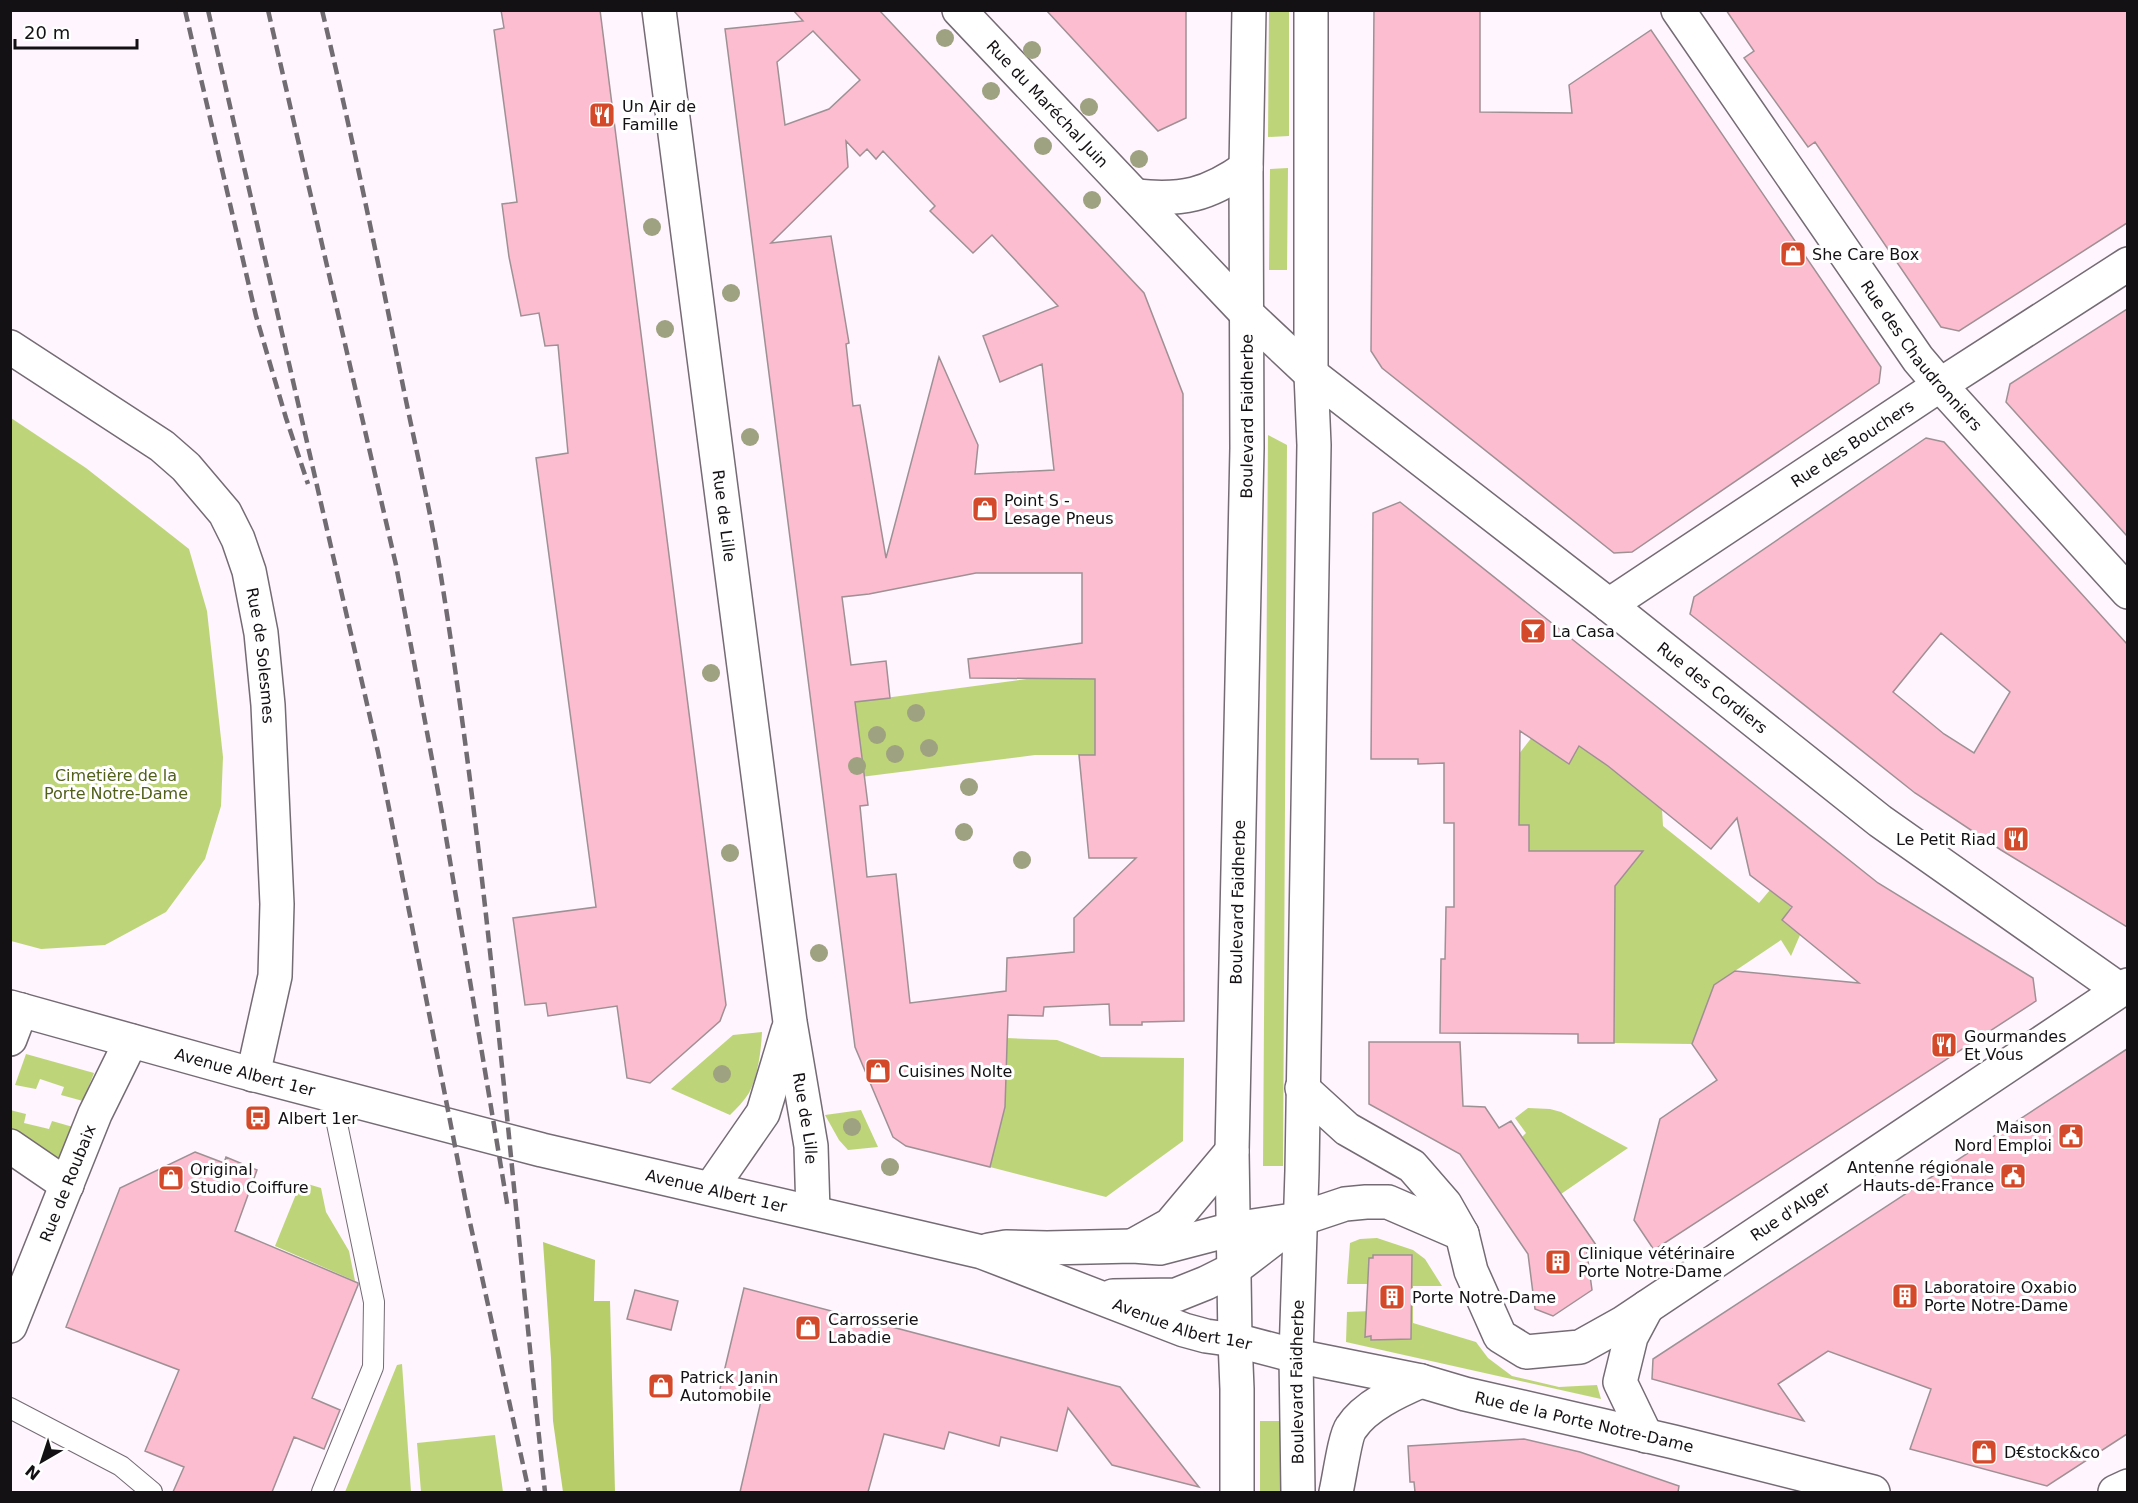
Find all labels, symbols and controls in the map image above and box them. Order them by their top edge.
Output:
scale bar [15,12,136,50]
text: 20 m [24,22,70,43]
street label: Rue du Maréchal Juin [983,36,1112,172]
place label: Un Air de Famille [622,97,696,134]
restaurant icon: Un Air de Famille [587,100,617,130]
shop icon: She Care Box [1778,239,1808,269]
place label: She Care Box [1812,245,1919,264]
street label: Rue des Chaudronniers [1857,277,1986,435]
street label: Boulevard Faidherbe [1237,334,1257,499]
street label: Rue des Bouchers [1787,396,1917,491]
street label: Rue de Lille [709,469,739,563]
place label: Point S - Lesage Pneus [1004,491,1114,528]
shop icon: Point S - Lesage Pneus [970,494,1000,524]
street label: Rue de Solesmes [242,586,278,724]
bar icon: La Casa [1518,616,1548,646]
place label: La Casa [1552,622,1615,641]
street label: Rue des Cordiers [1653,638,1771,738]
park label: Cimetière de la Porte Notre-Dame [44,766,188,803]
street label: Boulevard Faidherbe [1227,820,1249,985]
restaurant icon: Le Petit Riad [2001,824,2031,854]
place label: Le Petit Riad [1896,830,1996,849]
place label: Gourmandes Et Vous [1964,1027,2067,1064]
restaurant icon: Gourmandes Et Vous [1929,1030,1959,1060]
street label: Avenue Albert 1er [173,1044,318,1100]
shop icon: Cuisines Nolte [863,1056,893,1086]
place label: Cuisines Nolte [898,1062,1012,1081]
street label: Rue de Lille [789,1071,821,1164]
bus stop icon: Albert 1er [243,1103,273,1133]
place label: Albert 1er [278,1109,358,1128]
place label: Maison Nord Emploi [1954,1118,2052,1155]
public building icon: Maison Nord Emploi [2056,1121,2086,1151]
street label: Rue de Roubaix [36,1122,100,1245]
place label: Antenne régionale Hauts-de-France [1847,1158,1994,1195]
place label: Original Studio Coiffure [190,1160,309,1197]
public building icon: Antenne régionale Hauts-de-France [1998,1161,2028,1191]
shop icon: Original Studio Coiffure [156,1163,186,1193]
street label: Avenue Albert 1er [644,1165,789,1217]
street label: Rue d'Alger [1747,1178,1834,1245]
place label: Clinique vétérinaire Porte Notre-Dame [1578,1244,1735,1281]
building icon: Clinique vétérinaire Porte Notre-Dame [1543,1247,1573,1277]
place label: Laboratoire Oxabio Porte Notre-Dame [1924,1278,2077,1315]
building icon: Laboratoire Oxabio Porte Notre-Dame [1890,1281,1920,1311]
building icon: Porte Notre-Dame [1377,1282,1407,1312]
place label: Porte Notre-Dame [1412,1288,1556,1307]
street label: Avenue Albert 1er [1110,1294,1254,1354]
street label: Boulevard Faidherbe [1287,1299,1308,1465]
place label: Carrosserie Labadie [828,1310,919,1347]
shop icon: Carrosserie Labadie [793,1313,823,1343]
place label: Patrick Janin Automobile [680,1368,778,1405]
shop icon: Patrick Janin Automobile [646,1371,676,1401]
street label: Rue de la Porte Notre-Dame [1473,1388,1696,1457]
north arrow [12,1431,72,1491]
shop icon: D€stock&co [1969,1437,1999,1467]
place label: D€stock&co [2004,1443,2100,1462]
text: N [22,1461,44,1484]

